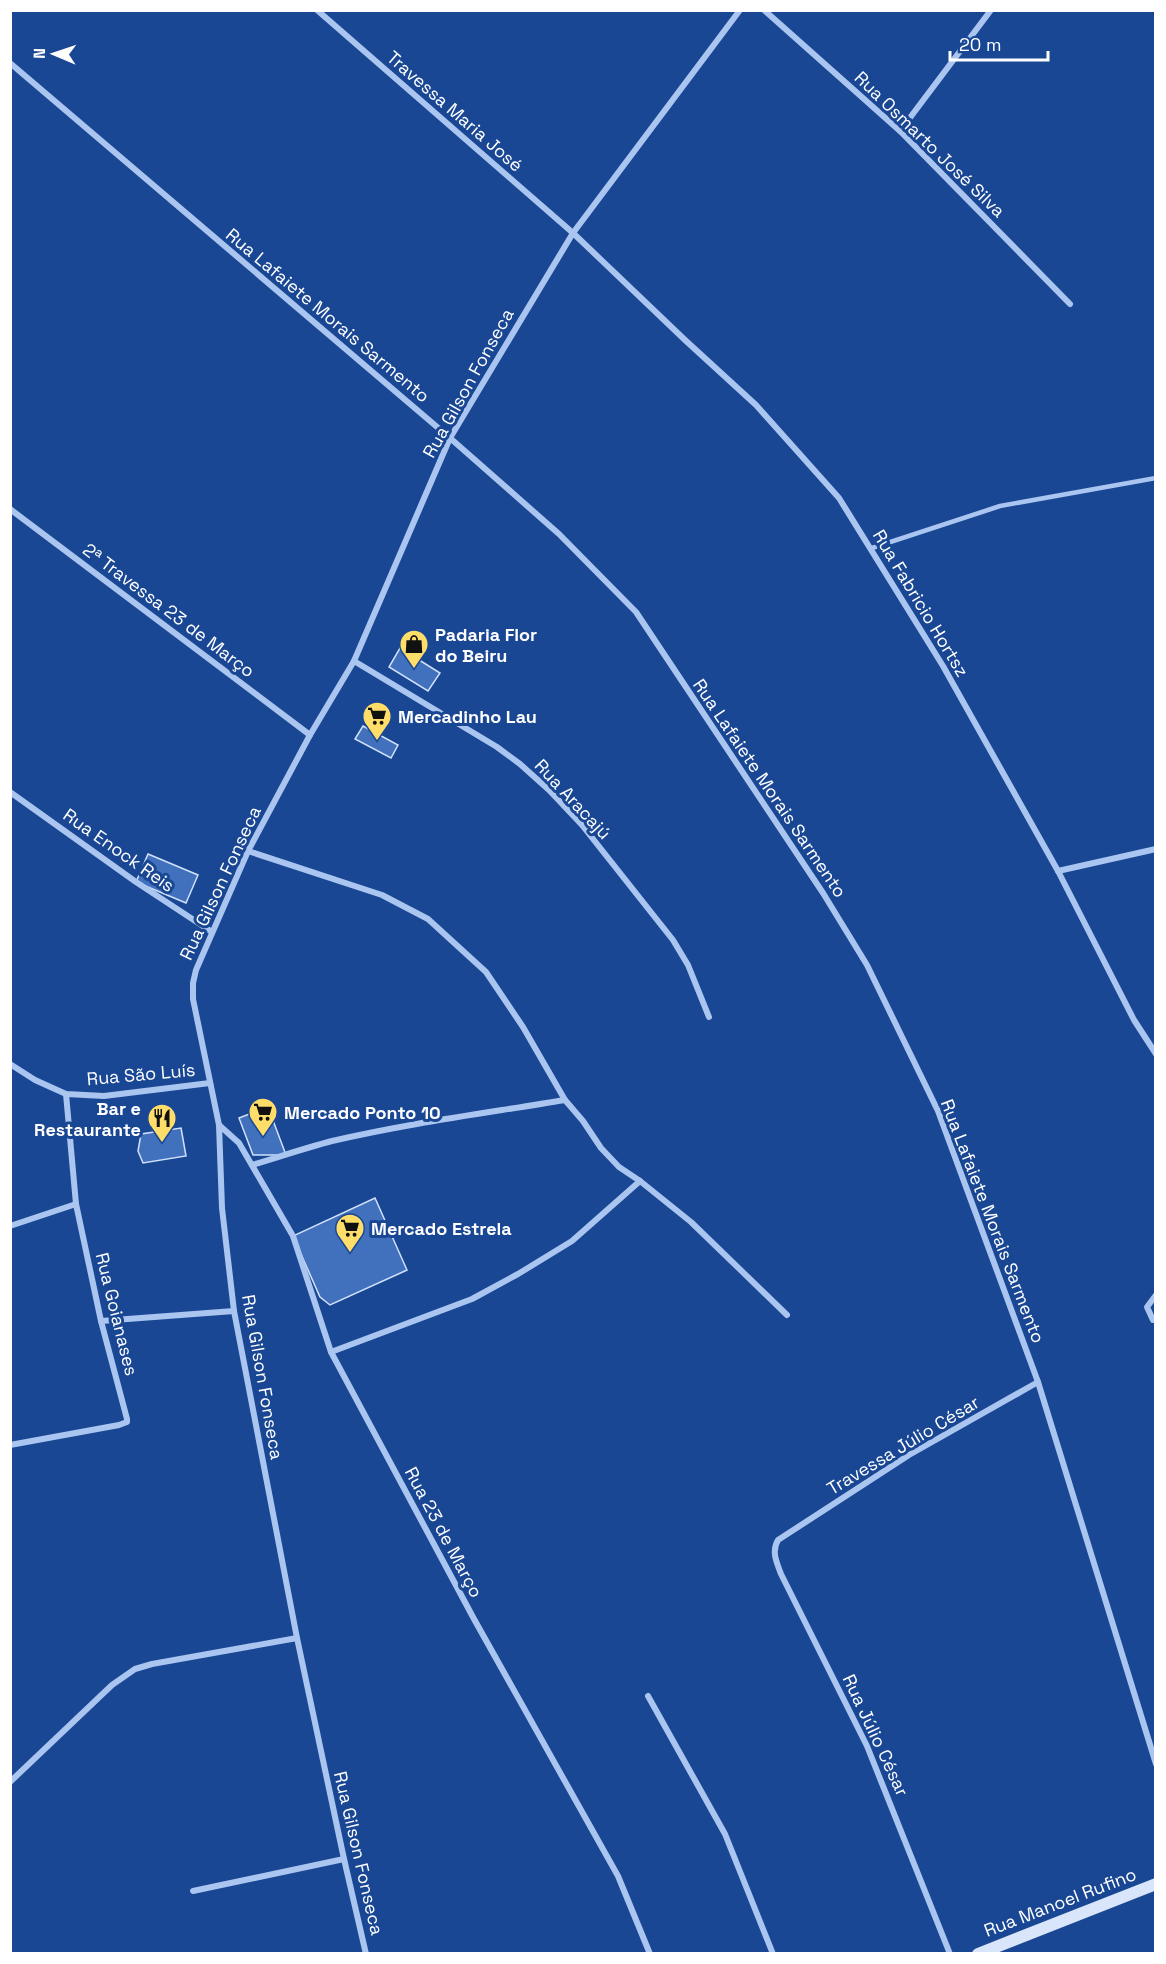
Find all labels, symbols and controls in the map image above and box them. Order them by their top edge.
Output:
north arrow [24,24,84,84]
scale bar [950,24,1048,62]
text: 20 m [959,33,1002,56]
street label: Travessa Maria José [382,46,528,176]
text: N [29,48,50,59]
street label: Rua Osmarto José Silva [850,66,1010,222]
street label: Rua Lafaiete Morais Sarmento [221,223,435,407]
street label: Rua Gilson Fonseca [417,304,519,462]
street label: Rua Fabricio Hortsz [868,525,974,681]
street label: 2ª Travessa 23 de Março [78,538,260,682]
place label: Padaria Flor do Beiru [435,623,537,667]
shop icon: Padaria Flor do Beiru [398,628,430,670]
street label: Rua Lafaiete Morais Sarmento [688,674,852,902]
supermarket icon: Mercadinho Lau [361,700,393,742]
place label: Mercadinho Lau [398,705,537,728]
street label: Rua Aracajú [530,754,616,844]
street label: Rua Gilson Fonseca [174,802,266,964]
street label: Rua Enock Reis [59,803,179,897]
street label: Rua São Luís [86,1058,196,1090]
supermarket icon: Mercado Ponto 10 [247,1096,279,1138]
street label: Rua Lafaiete Morais Sarmento [936,1096,1050,1346]
place label: Bar e Restaurante [34,1097,141,1141]
place label: Mercado Ponto 10 [284,1101,441,1124]
restaurant icon: Bar e Restaurante [146,1102,178,1144]
supermarket icon: Mercado Estrela [334,1212,366,1254]
place label: Mercado Estrela [371,1217,512,1240]
street label: Rua Goianases [91,1250,143,1378]
street label: Rua Gilson Fonseca [237,1293,289,1461]
street label: Travessa Júlio César [822,1390,984,1500]
street label: Rua 23 de Março [400,1463,488,1601]
street label: Rua Júlio César [838,1670,914,1800]
street label: Rua Gilson Fonseca [329,1769,389,1937]
street label: Rua Manoel Rufino [980,1862,1140,1942]

